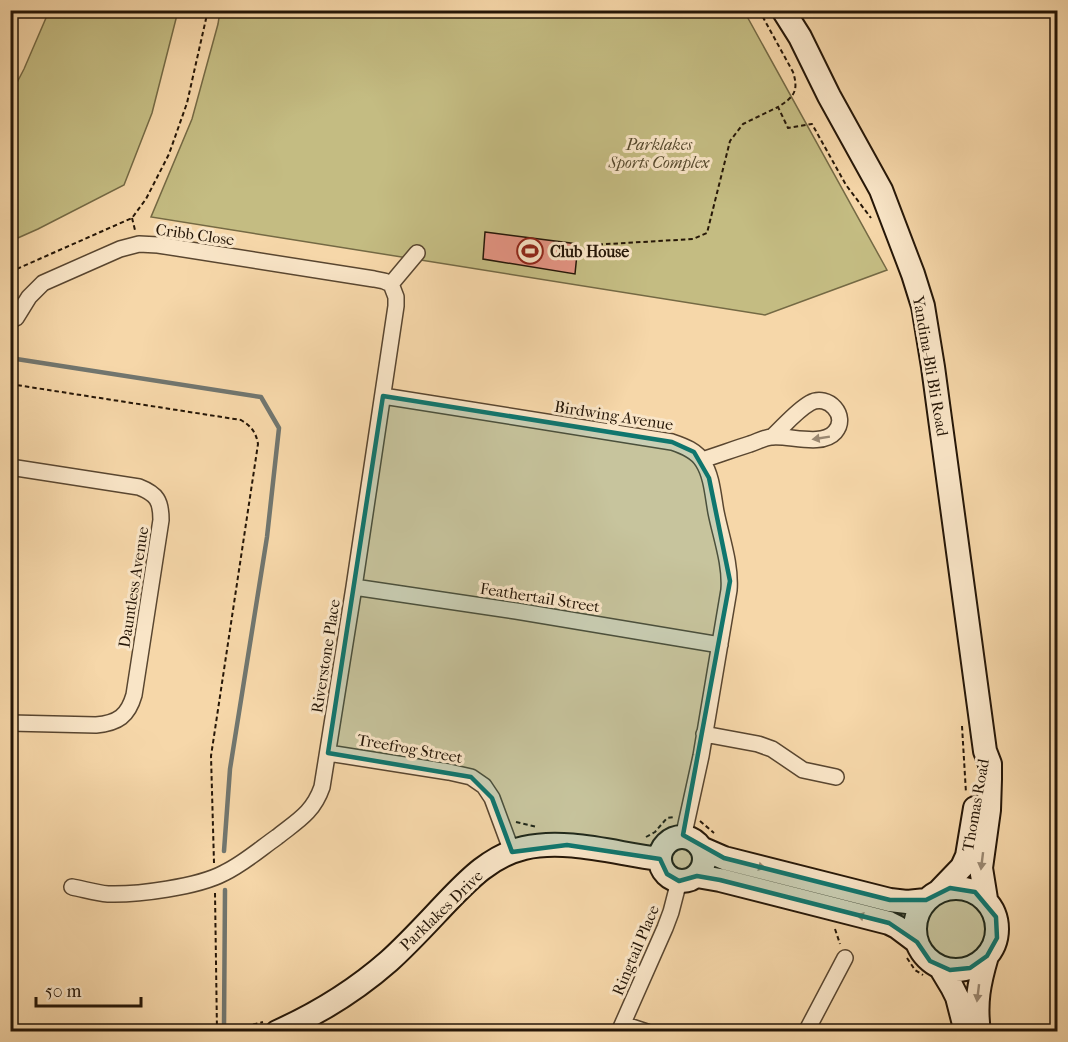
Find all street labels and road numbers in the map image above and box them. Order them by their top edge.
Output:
street label: Cribb Close [154,220,236,249]
street label: Yandina-Bli Bli Road [909,293,952,438]
street label: Birdwing Avenue [553,397,675,434]
street label: Dauntless Avenue [115,525,152,649]
street label: Feathertail Street [479,579,602,616]
street label: Riverstone Place [307,598,344,714]
street label: Treefrog Street [356,730,464,767]
street label: Thomas Road [958,757,993,853]
street label: Parklakes Drive [396,866,487,955]
street label: Ringtail Place [608,902,663,998]

